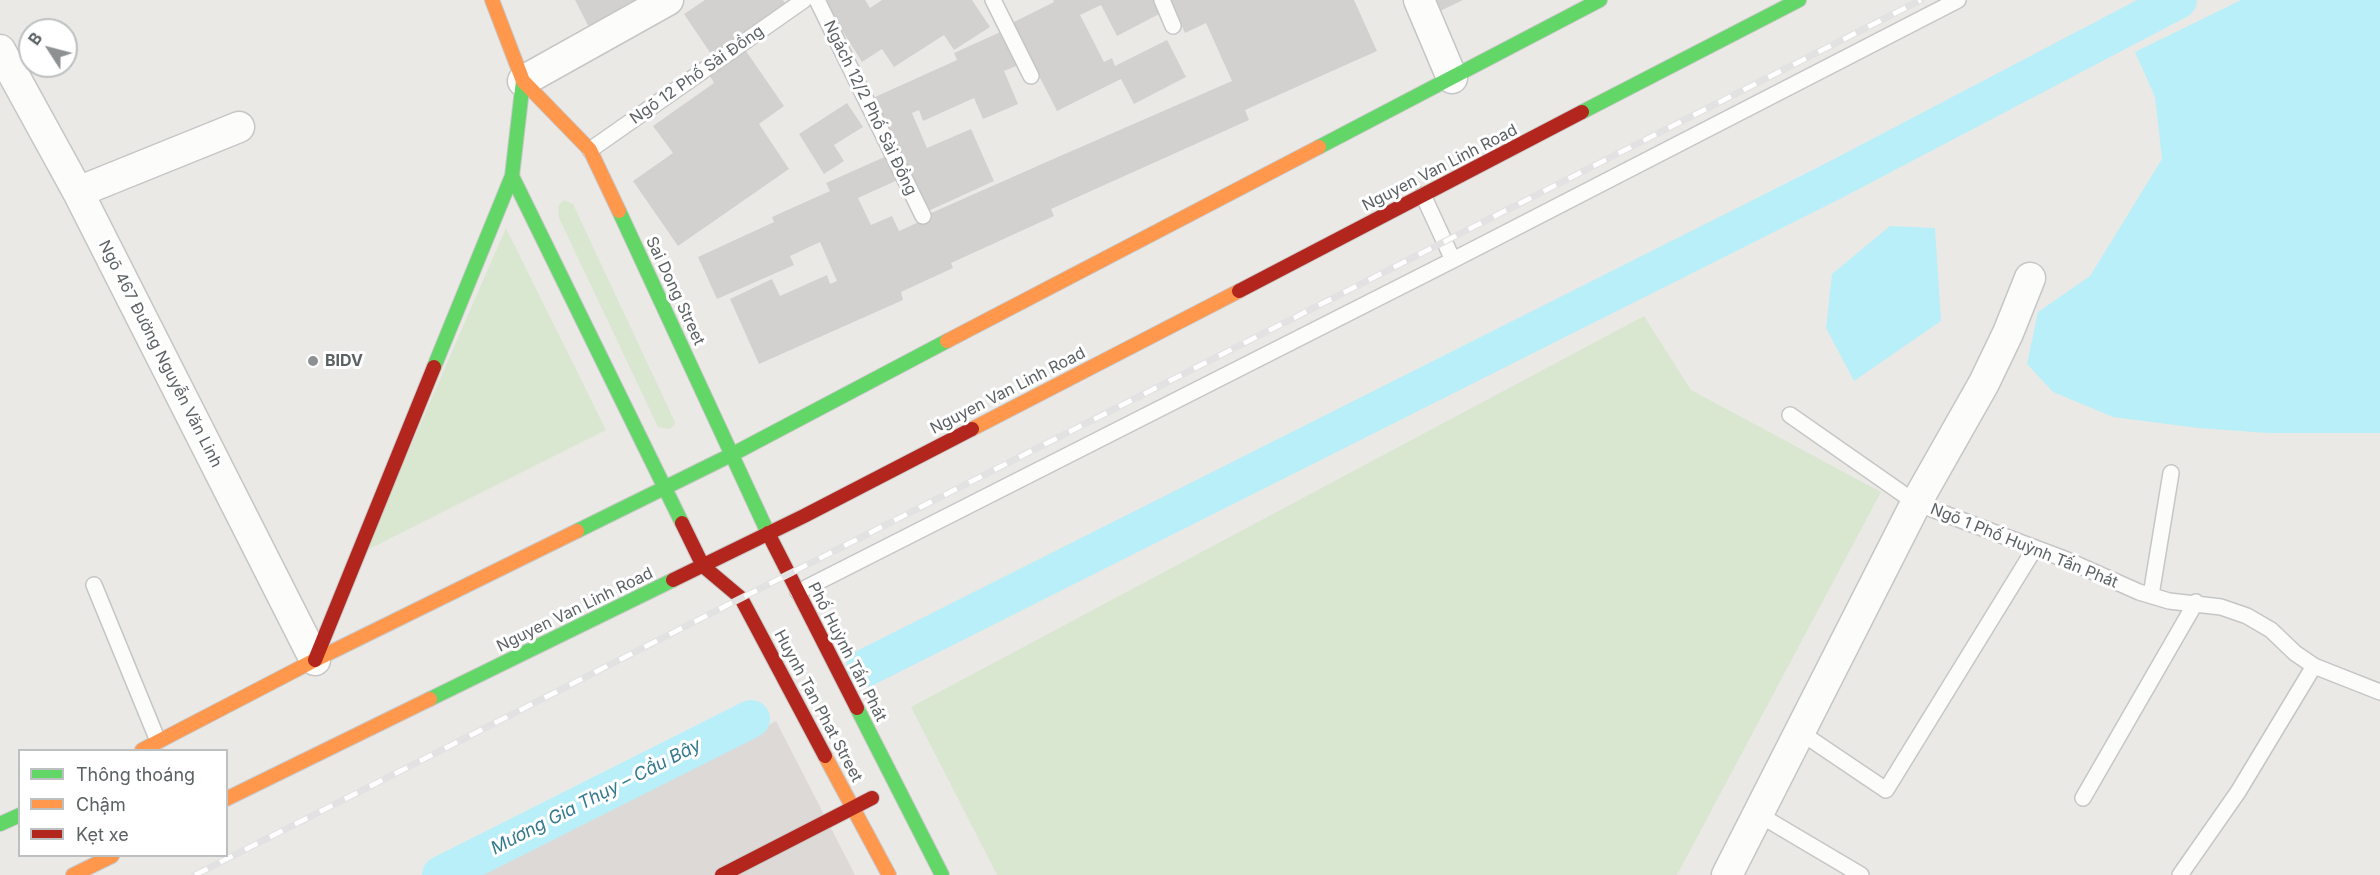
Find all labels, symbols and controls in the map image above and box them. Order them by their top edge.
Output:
street label: Ngách 12/2 Phố Sài Đồng [819,17,921,199]
north arrow [18,18,78,78]
street label: Ngõ 12 Phố Sài Đồng [627,22,767,128]
text: B [24,28,46,49]
street label: Nguyen Van Linh Road [1359,121,1521,215]
street label: Sai Dong Street [641,234,709,348]
street label: Ngõ 467 Đường Nguyễn Văn Linh [94,237,226,471]
street label: Nguyen Van Linh Road [927,344,1089,438]
place label: BIDV [325,351,363,371]
marker: BIDV [306,354,320,368]
street label: Ngõ 1 Phố Huỳnh Tấn Phát [1927,500,2121,592]
street label: Nguyen Van Linh Road [494,564,656,656]
street label: Phố Huỳnh Tấn Phát [804,579,890,725]
street label: Huynh Tan Phat Street [770,627,866,785]
water label: Mương Gia Thụy – Cầu Bây [487,734,705,860]
legend [18,749,228,857]
text: Thông thoáng [76,764,195,785]
text: Chậm [76,794,126,815]
text: Kẹt xe [76,824,129,845]

